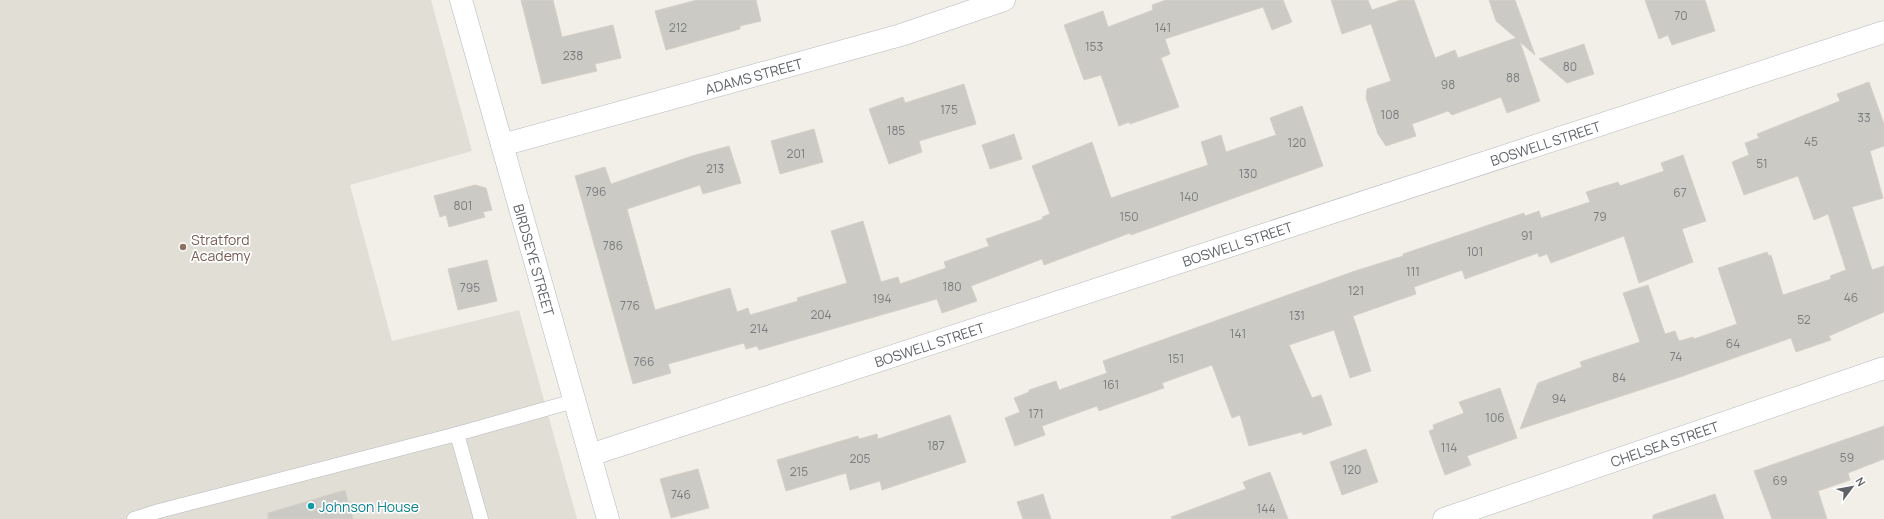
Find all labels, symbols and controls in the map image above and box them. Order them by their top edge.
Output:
house number: 70 [1674,7,1688,24]
house number: 212 [669,19,687,36]
house number: 141 [1155,19,1171,36]
house number: 153 [1085,38,1103,55]
house number: 238 [563,47,583,64]
street label: ADAMS STREET [703,53,805,98]
house number: 80 [1563,58,1577,75]
house number: 88 [1506,69,1520,86]
house number: 98 [1441,76,1455,93]
house number: 175 [940,101,958,118]
house number: 108 [1381,106,1400,123]
house number: 33 [1857,109,1871,126]
street label: BOSWELL STREET [1488,116,1603,170]
house number: 185 [887,122,905,139]
house number: 45 [1804,133,1818,150]
house number: 120 [1288,134,1306,151]
house number: 201 [787,145,805,162]
house number: 51 [1756,155,1768,172]
house number: 213 [706,160,724,177]
house number: 130 [1239,165,1257,182]
house number: 796 [586,183,606,200]
house number: 67 [1673,184,1687,201]
house number: 140 [1179,188,1199,205]
house number: 801 [454,197,472,214]
street label: BIRDSEYE STREET [510,202,560,319]
house number: 150 [1120,208,1138,225]
house number: 79 [1593,208,1607,225]
street label: BOSWELL STREET [1180,216,1295,270]
house number: 91 [1521,227,1533,244]
place label: Stratford Academy [191,230,251,265]
house number: 786 [603,237,623,254]
marker: Stratford Academy [178,242,188,252]
house number: 101 [1467,243,1483,260]
house number: 111 [1406,263,1420,280]
house number: 180 [943,278,961,295]
house number: 795 [460,279,480,296]
house number: 121 [1348,282,1364,299]
house number: 46 [1844,289,1858,306]
house number: 194 [872,290,892,307]
house number: 776 [620,297,640,314]
house number: 204 [810,306,832,323]
house number: 131 [1289,307,1305,324]
house number: 52 [1797,311,1811,328]
street label: BOSWELL STREET [872,317,987,371]
house number: 214 [750,320,768,337]
house number: 141 [1230,325,1246,342]
house number: 64 [1726,335,1740,352]
house number: 74 [1670,348,1682,365]
house number: 151 [1168,350,1184,367]
house number: 766 [634,353,654,370]
house number: 84 [1612,369,1626,386]
house number: 161 [1103,376,1119,393]
house number: 94 [1552,390,1566,407]
house number: 171 [1028,405,1044,422]
house number: 106 [1485,409,1505,426]
street label: CHELSEA STREET [1608,416,1722,471]
house number: 187 [927,437,945,454]
house number: 114 [1441,439,1457,456]
house number: 59 [1840,449,1854,466]
house number: 205 [849,450,871,467]
house number: 120 [1343,461,1361,478]
house number: 215 [790,463,808,480]
north arrow [1832,467,1872,507]
house number: 69 [1773,472,1787,489]
text: N [1852,474,1869,489]
house number: 746 [671,486,691,503]
place label: Johnson House [319,497,419,516]
house number: 144 [1257,500,1275,517]
marker: Johnson House [306,501,316,511]

